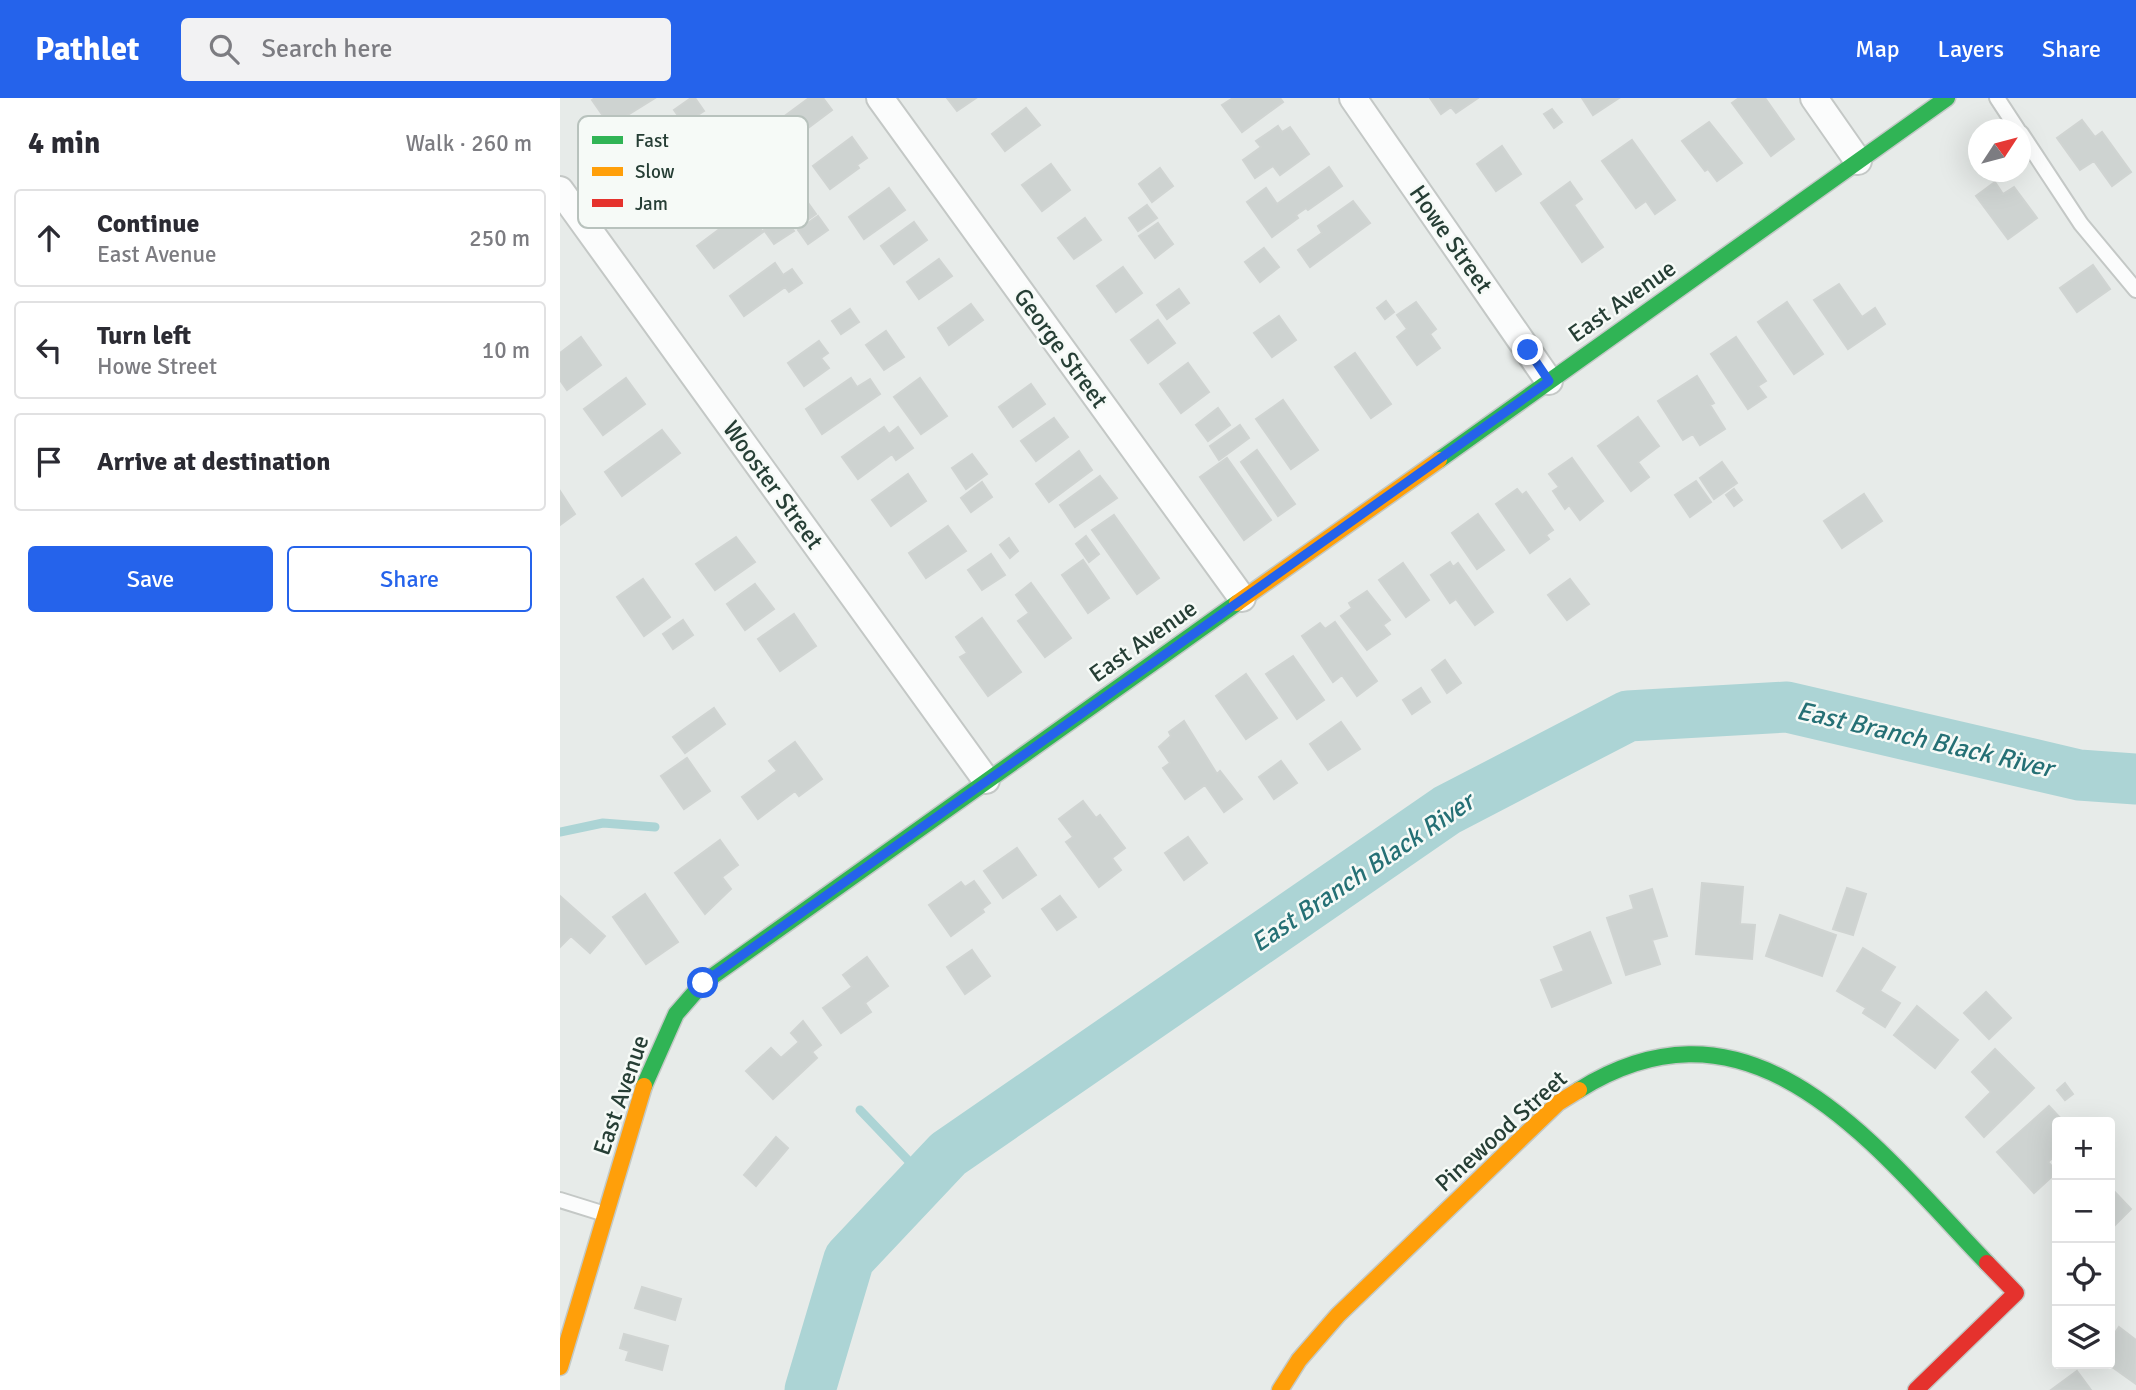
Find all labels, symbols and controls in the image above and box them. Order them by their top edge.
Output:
search box [181,18,671,81]
text: Pathlet [35,29,139,70]
icon: search [205,30,243,68]
text: Search here [261,33,393,65]
text: Map [1855,34,1900,64]
text: Layers [1938,34,2004,64]
text: Share [2042,34,2101,64]
legend [578,116,808,228]
north arrow [1968,119,2031,182]
text: 4 min [28,125,100,162]
text: Walk · 260 m [406,129,532,158]
text: Fast [635,129,669,153]
text: Slow [635,160,675,184]
street label: Howe Street [1403,179,1499,299]
text: Jam [635,192,668,216]
text: Continue [97,208,199,240]
icon: ahead [30,219,68,257]
text: 250 m [469,224,530,253]
text: East Avenue [97,240,217,269]
street label: East Avenue [1562,253,1682,349]
street label: George Street [1007,282,1115,414]
text: Turn left [97,320,191,352]
icon: left [30,331,68,369]
route end [1512,334,1543,365]
text: 10 m [482,336,530,365]
text: Howe Street [97,352,217,381]
street label: Wooster Street [716,415,830,555]
icon: arrive [30,443,68,481]
text: Arrive at destination [97,446,330,478]
button: Save [28,546,273,612]
button: Share [287,546,532,612]
street label: East Avenue [1083,593,1203,689]
water label: East Branch Black River [1793,695,2059,786]
water label: East Branch Black River [1245,784,1483,959]
route start [687,967,718,998]
street label: East Avenue [586,1031,656,1159]
street label: Pinewood Street [1429,1064,1573,1198]
map controls [2052,1117,2115,1369]
button: + [2052,1117,2115,1180]
button: − [2052,1180,2115,1243]
button: locate [2052,1243,2115,1306]
button: layers [2052,1306,2115,1369]

